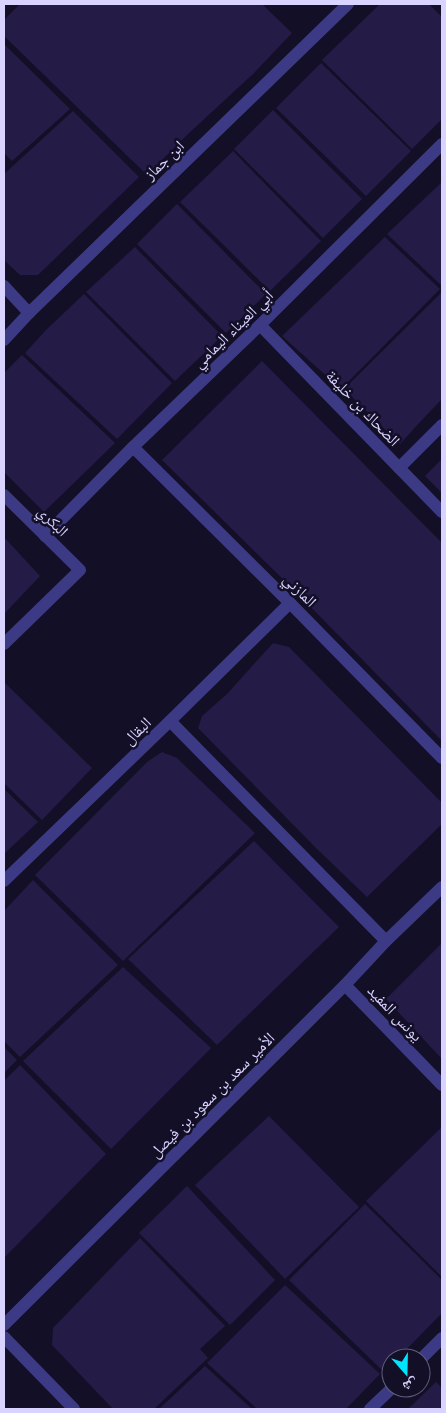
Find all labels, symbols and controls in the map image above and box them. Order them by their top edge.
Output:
street label: ابن جماز [139,136,189,185]
street label: أبي العيناء اليمامي [189,286,279,374]
street label: الضحاك بن خليفة [321,366,404,451]
street label: البكري [32,502,72,542]
street label: المازني [277,569,321,613]
street label: البقال [119,713,156,750]
street label: يونس المفيد [363,981,426,1046]
street label: الأمير سعد بن سعود بن فيصل [145,1028,279,1162]
north arrow [381,1348,431,1398]
text: ش [400,1374,420,1395]

